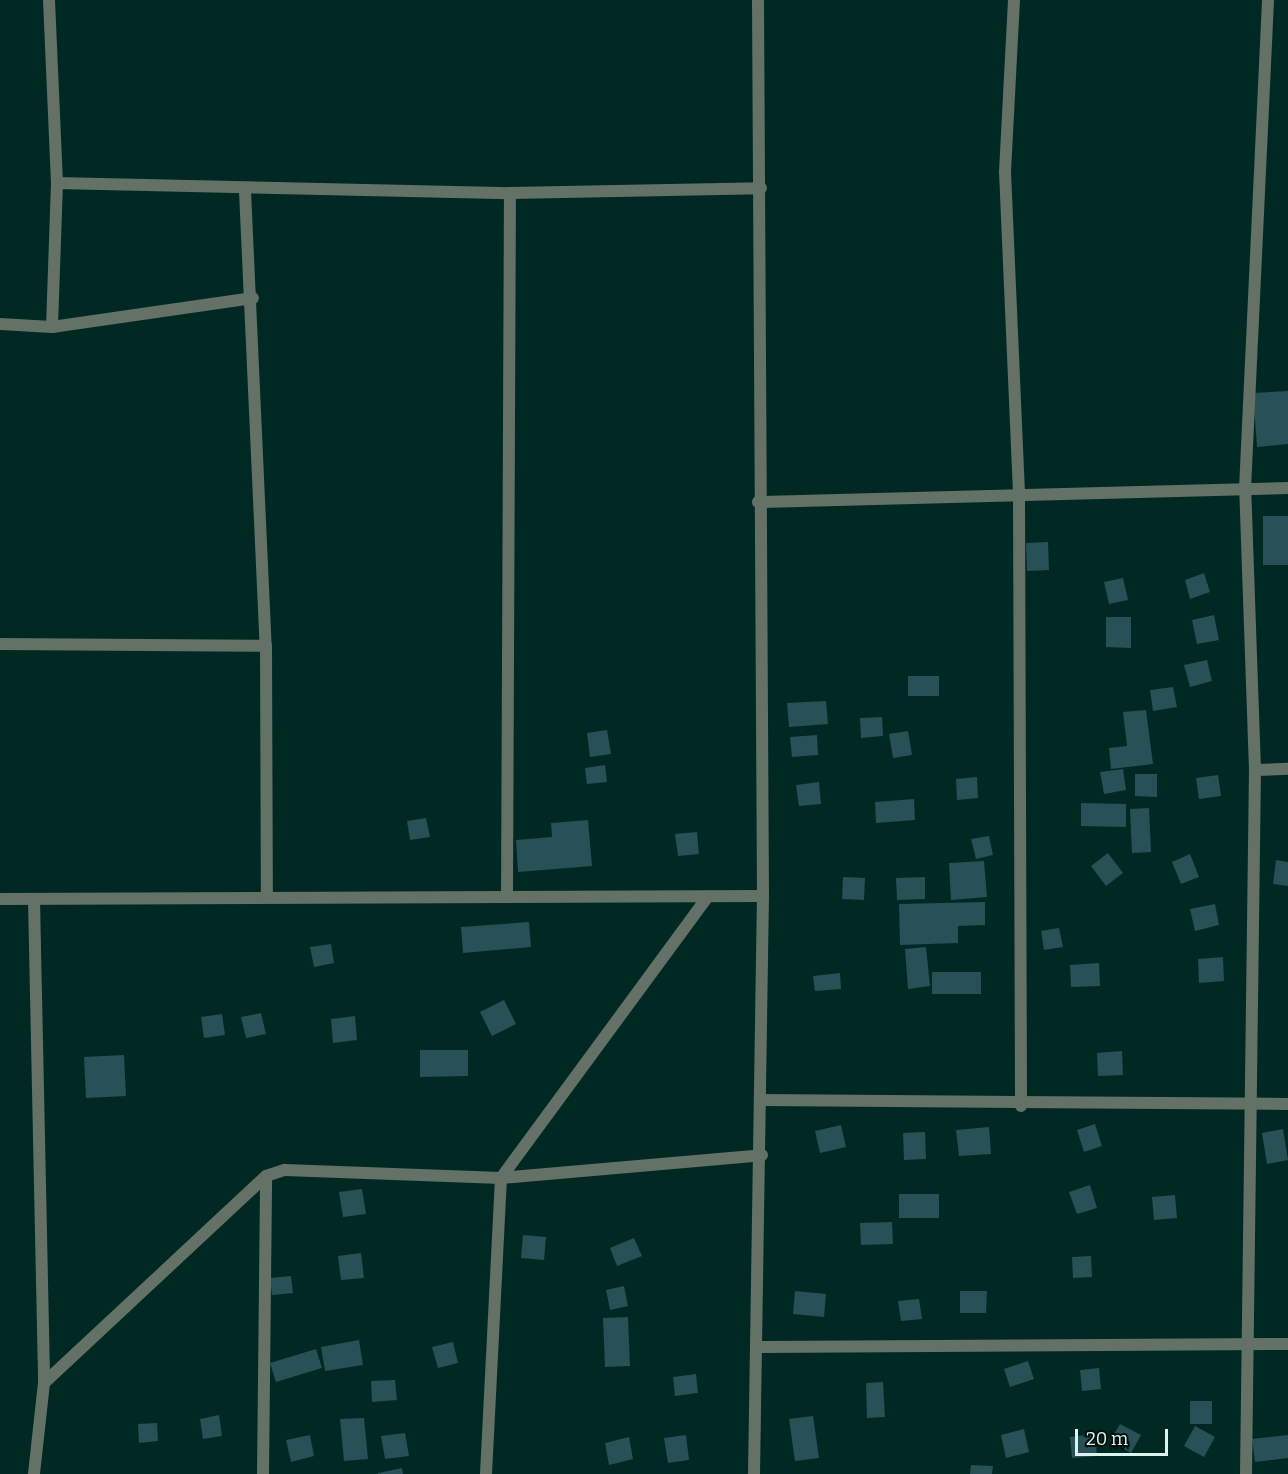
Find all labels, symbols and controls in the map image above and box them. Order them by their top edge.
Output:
scale bar [1078,1417,1171,1455]
text: 20 m [1086,1428,1128,1450]

